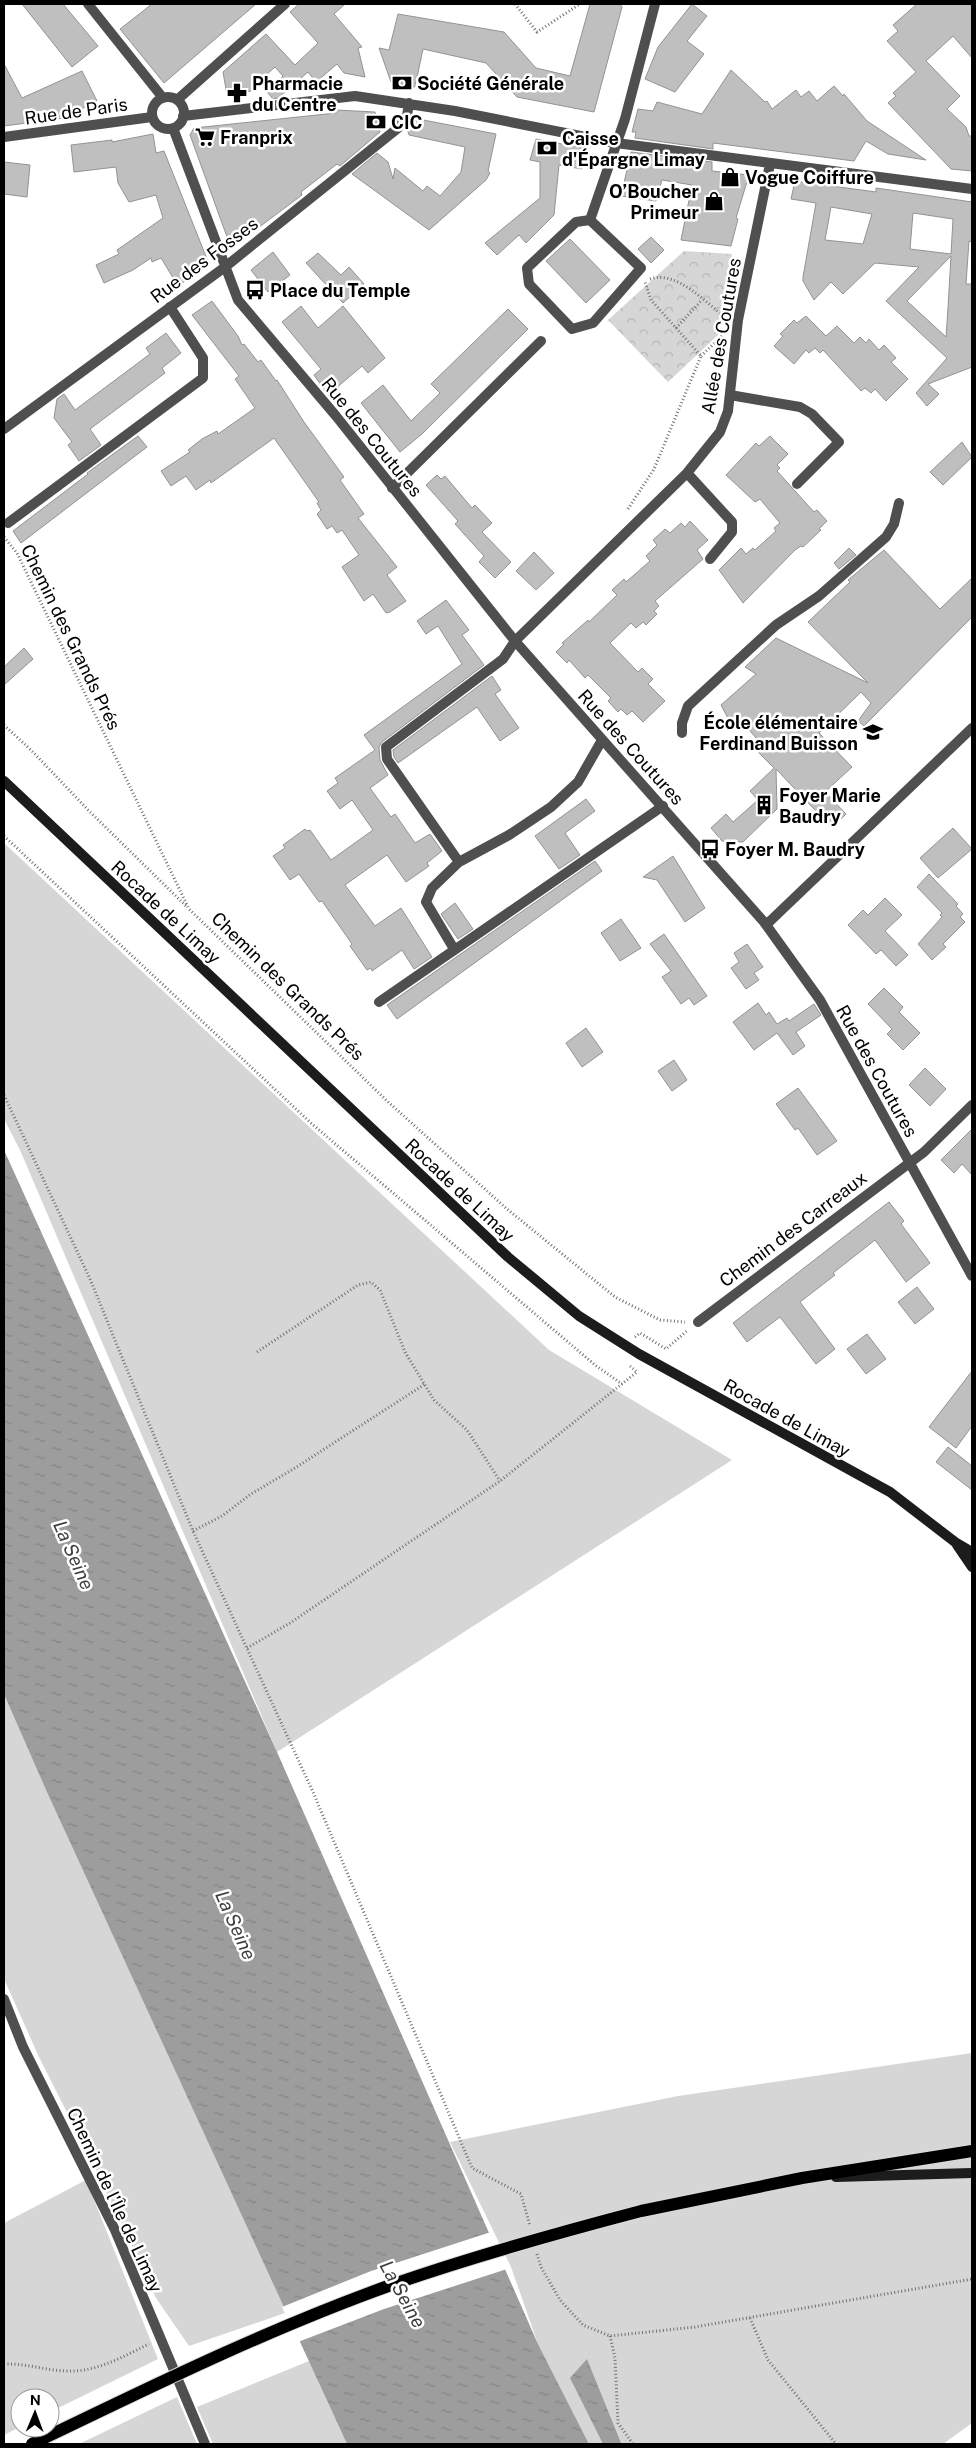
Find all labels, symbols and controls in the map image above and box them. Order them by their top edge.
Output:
bank icon: Société Générale [391,72,413,94]
place label: Pharmacie du Centre [252,73,343,115]
place label: Société Générale [417,73,564,94]
pharmacy icon: Pharmacie du Centre [226,82,248,104]
street label: Rue de Paris [23,93,129,129]
bank icon: CIC [365,111,387,133]
place label: CIC [391,112,422,133]
supermarket icon: Franprix [194,126,216,148]
place label: Franprix [220,127,293,148]
place label: Caisse d'Épargne Limay [562,128,705,170]
bank icon: Caisse d'Épargne Limay [536,137,558,159]
shop icon: Vogue Coiffure [719,166,741,188]
place label: Vogue Coiffure [745,167,874,188]
place label: O’Boucher Primeur [609,181,700,223]
shop icon: O’Boucher Primeur [703,190,725,212]
street label: Rue des Fosses [146,213,262,307]
street label: Allée des Coutures [697,256,745,416]
bus stop icon: Place du Temple [244,279,266,301]
place label: Place du Temple [270,280,410,301]
street label: Rue des Coutures [317,373,427,501]
street label: Chemin des Grands Prés [17,541,125,733]
street label: Rue des Coutures [574,685,688,809]
place label: École élémentaire Ferdinand Buisson [699,711,858,754]
school or university icon: École élémentaire Ferdinand Buisson [862,721,884,743]
place label: Foyer Marie Baudry [779,785,881,827]
building icon: Foyer Marie Baudry [753,794,775,816]
bus stop icon: Foyer M. Baudry [699,838,721,860]
place label: Foyer M. Baudry [725,839,865,860]
street label: Rocade de Limay [107,856,225,968]
street label: Chemin des Grands Prés [207,908,369,1064]
street label: Rue des Coutures [832,1001,922,1141]
street label: Rocade de Limay [401,1134,519,1246]
street label: Chemin des Carreaux [715,1167,871,1291]
street label: Rocade de Limay [720,1374,854,1462]
water label: La Seine [49,1517,99,1593]
water label: La Seine [211,1887,261,1963]
street label: Chemin de l'Île de Limay [63,2104,167,2296]
water label: La Seine [376,2257,430,2331]
north arrow [10,2388,60,2438]
text: N [30,2392,41,2408]

